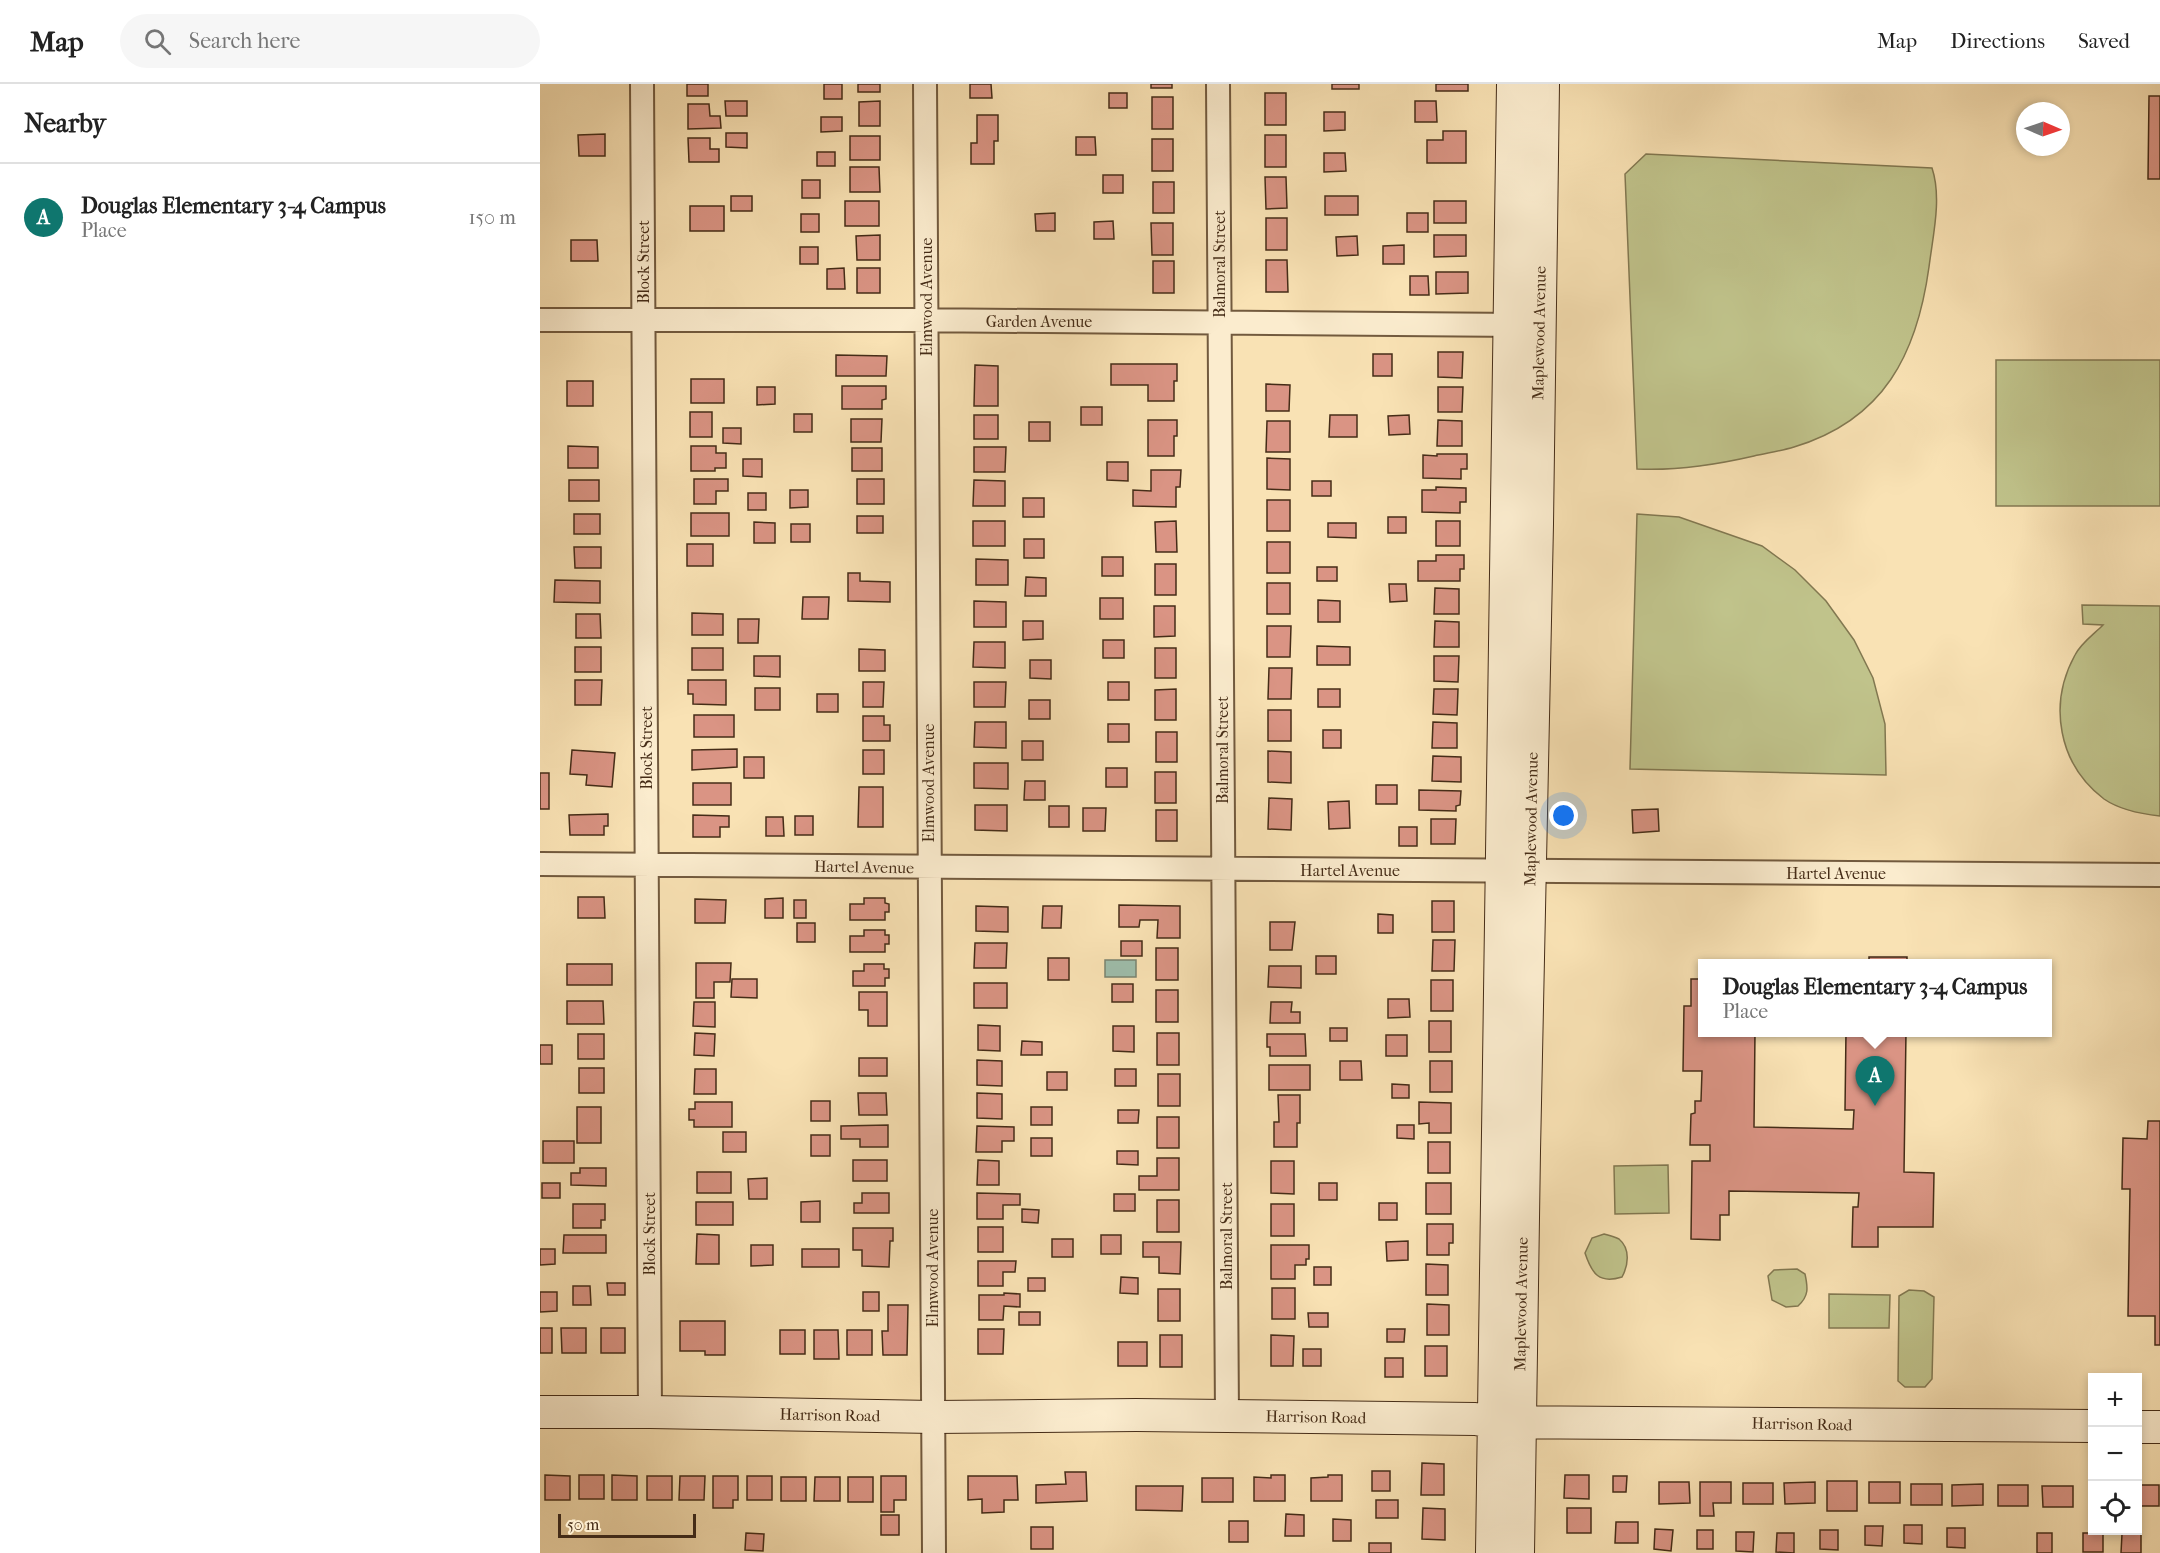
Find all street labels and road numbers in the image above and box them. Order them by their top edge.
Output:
street label: Balmoral Street [1210,210,1229,318]
street label: Block Street [634,220,653,304]
street label: Elmwood Avenue [917,238,936,356]
street label: Maplewood Avenue [1528,266,1550,400]
street label: Garden Avenue [986,312,1092,331]
street label: Balmoral Street [1213,696,1232,804]
street label: Block Street [637,706,656,790]
street label: Elmwood Avenue [919,724,938,842]
street label: Maplewood Avenue [1520,752,1542,886]
street label: Hartel Avenue [814,857,914,877]
street label: Hartel Avenue [1300,861,1400,880]
street label: Hartel Avenue [1786,864,1886,883]
street label: Balmoral Street [1217,1182,1236,1290]
street label: Block Street [640,1192,659,1276]
street label: Elmwood Avenue [923,1209,942,1327]
street label: Maplewood Avenue [1510,1237,1532,1371]
street label: Harrison Road [780,1405,881,1425]
street label: Harrison Road [1266,1407,1367,1427]
street label: Harrison Road [1752,1414,1853,1434]

